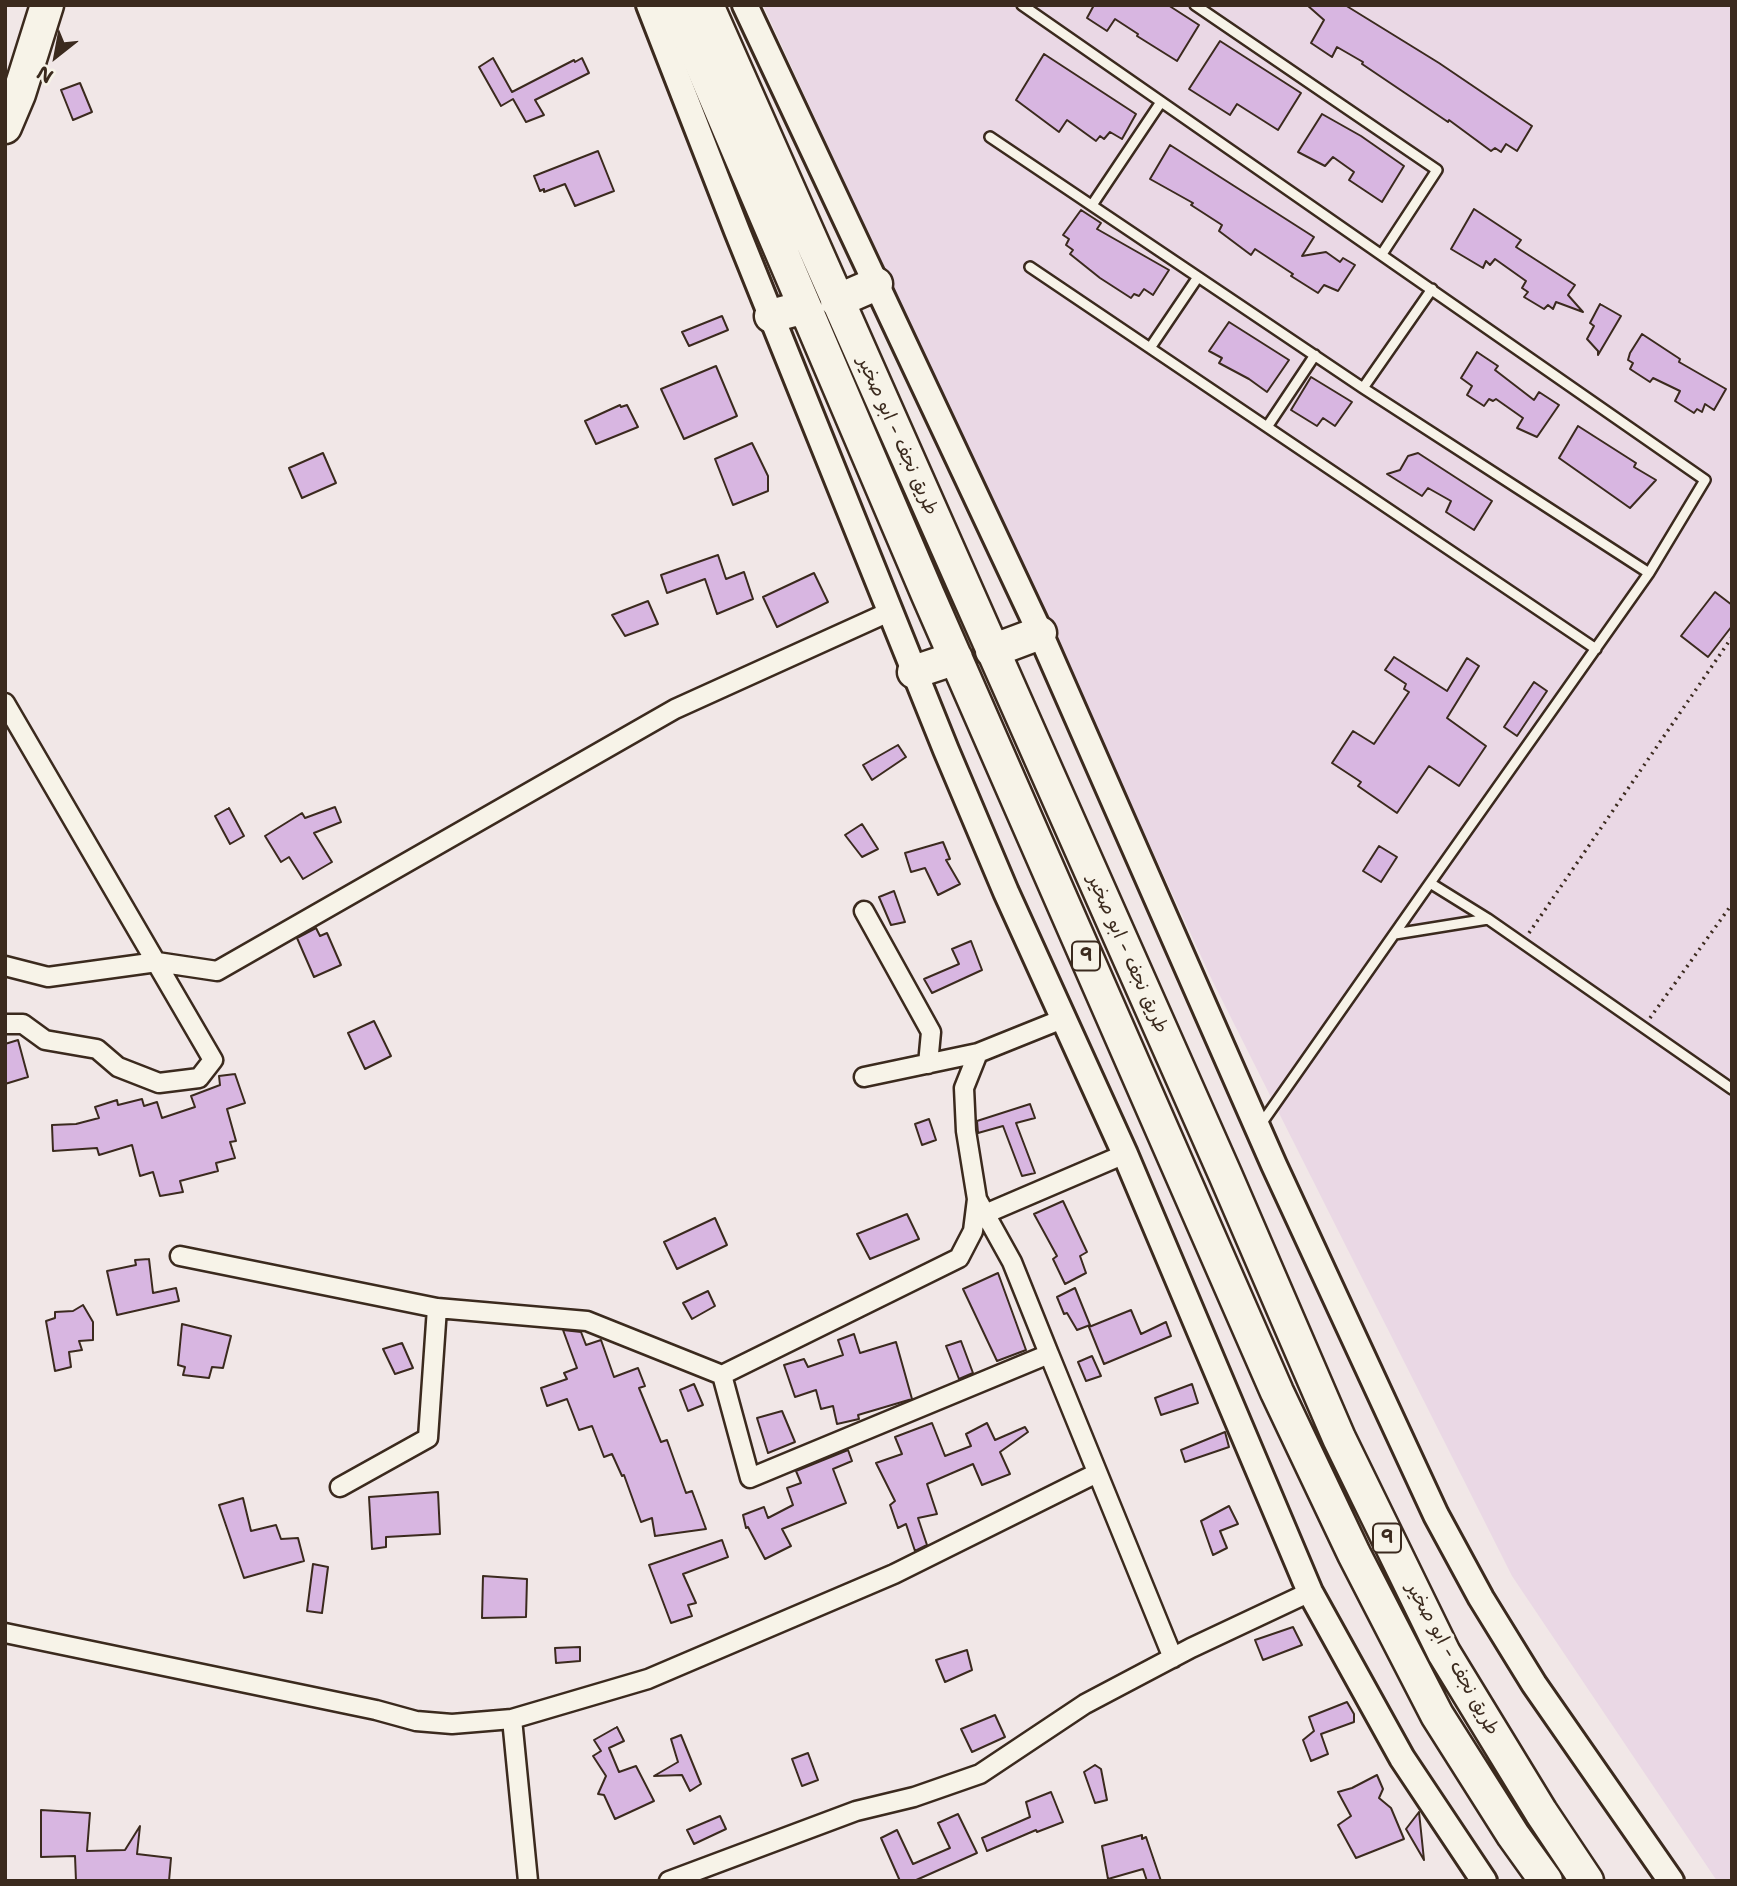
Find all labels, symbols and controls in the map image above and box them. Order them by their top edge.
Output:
north arrow [21,21,91,91]
text: N [32,60,58,89]
street label: طريق نجف - ابو صخير [852,353,942,519]
street label: طريق نجف - ابو صخير [1082,871,1172,1037]
road number: 9 [1072,942,1100,971]
road number: 9 [1373,1524,1401,1553]
street label: طريق نجف - ابو صخير [1400,1578,1504,1740]

